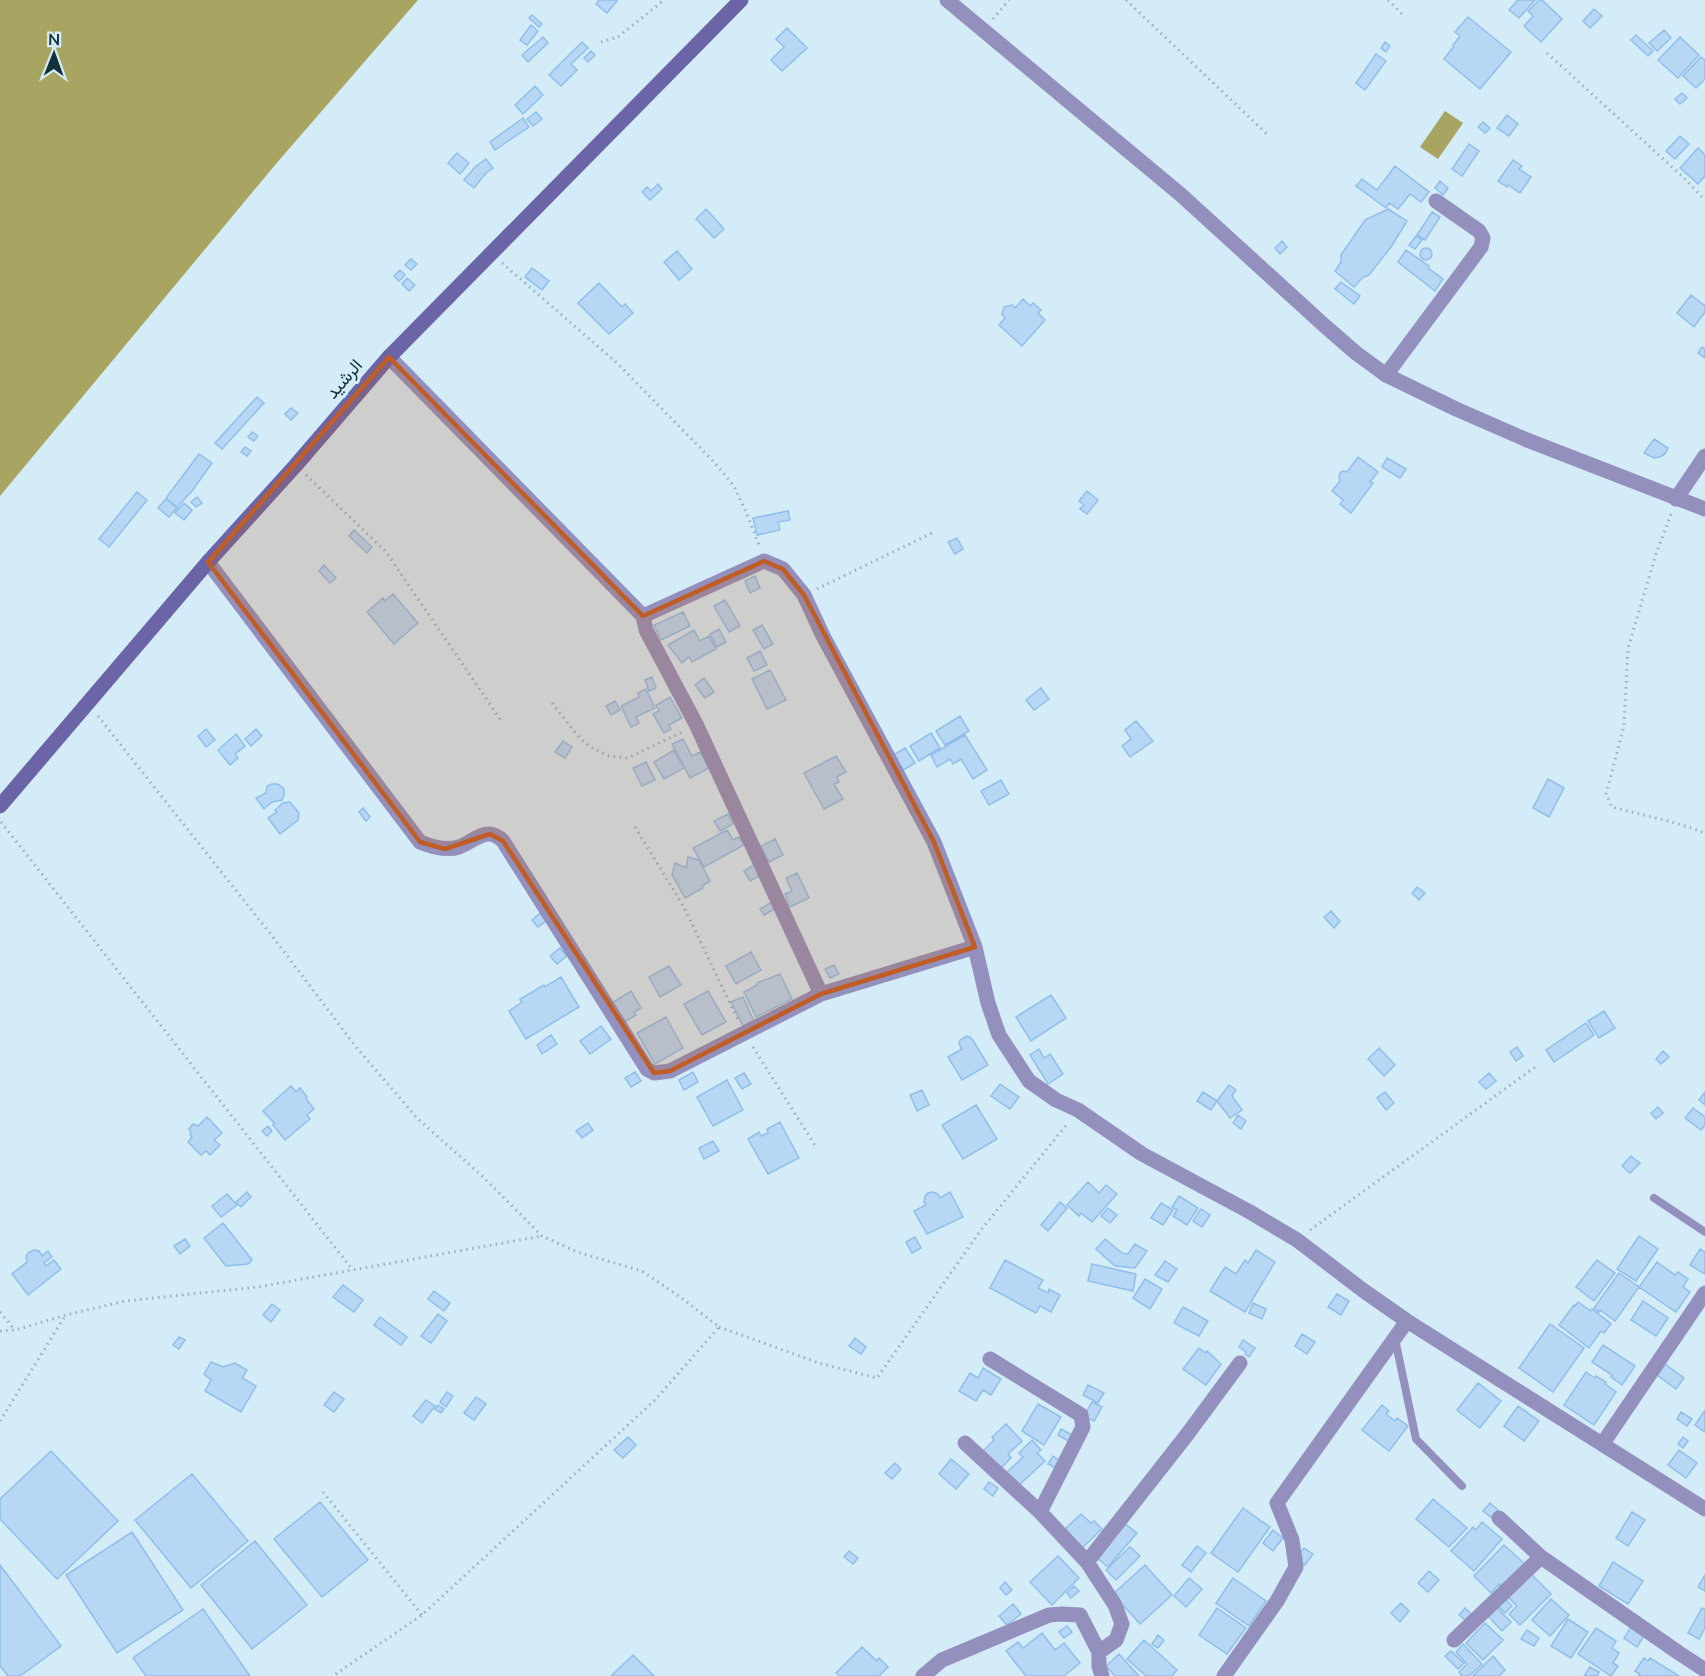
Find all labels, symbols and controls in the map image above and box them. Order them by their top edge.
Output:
north arrow [24,24,84,84]
text: N [48,29,60,49]
street label: الرشيد [320,354,367,403]

